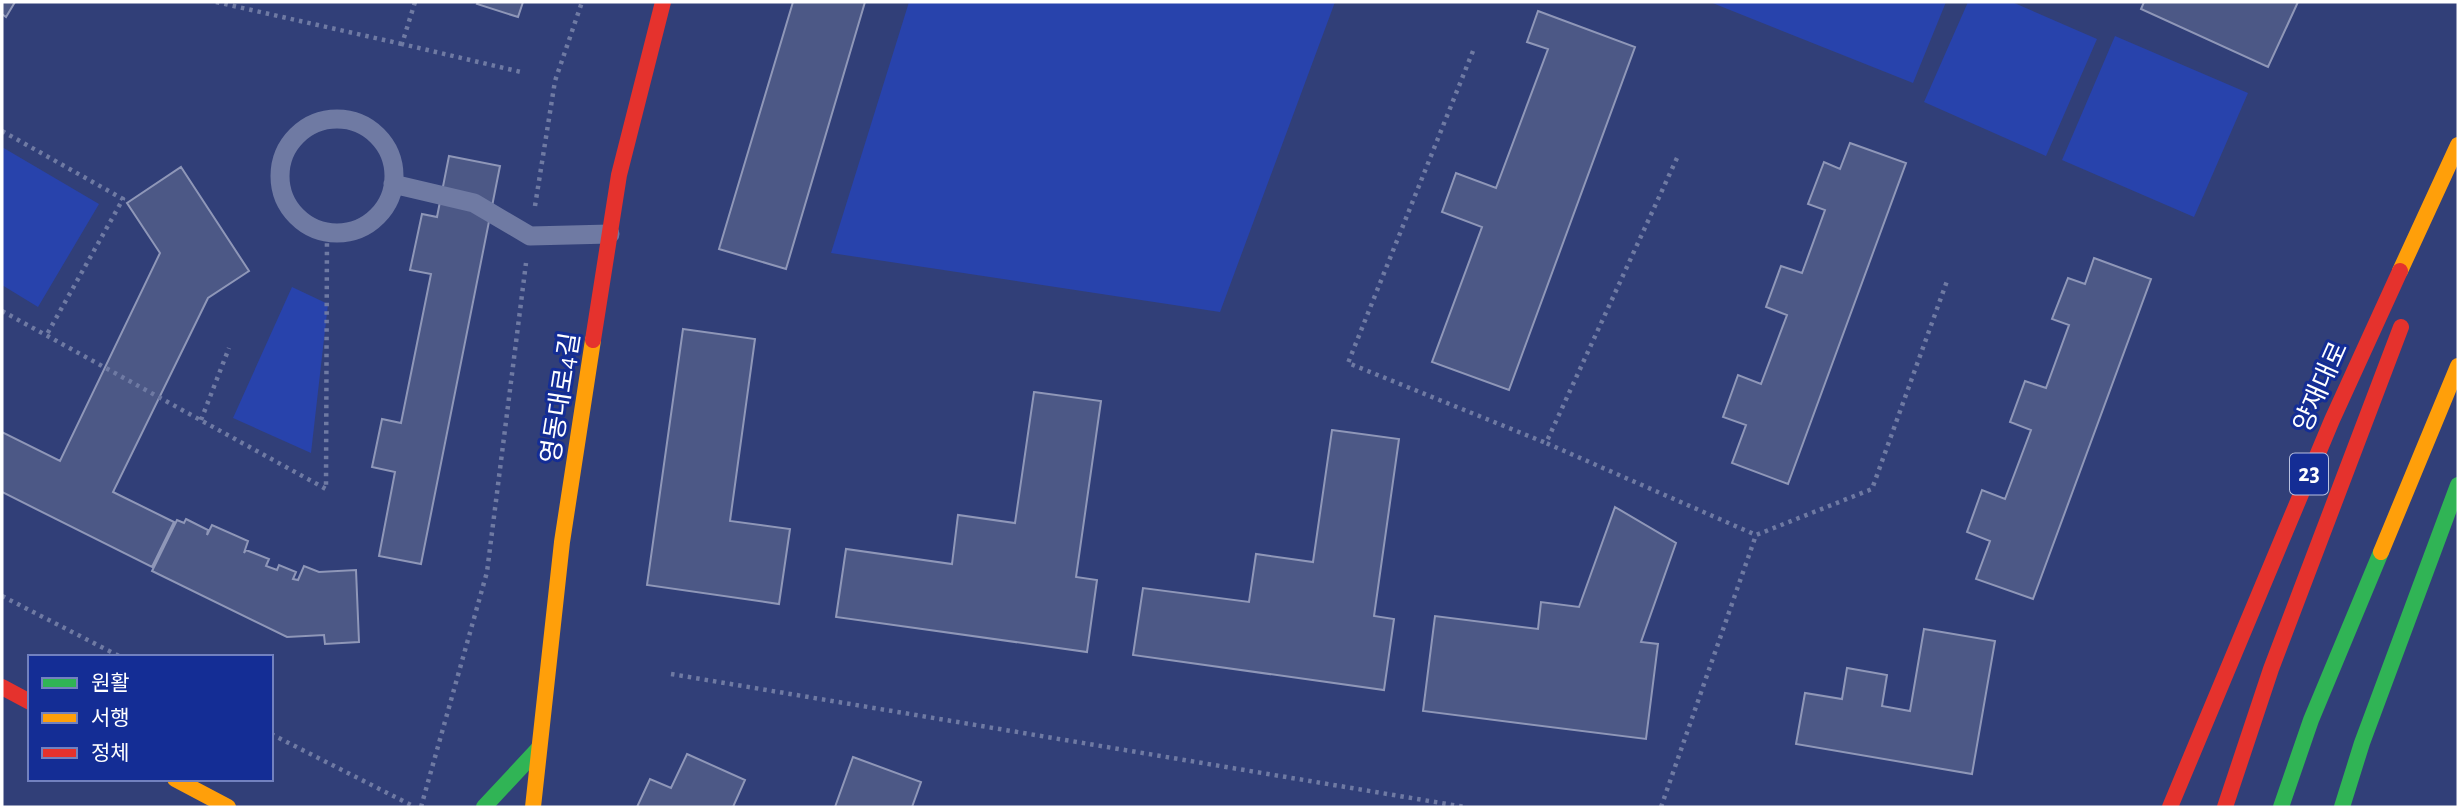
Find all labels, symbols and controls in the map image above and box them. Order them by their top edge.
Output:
street label: 영동대로4길 [537,331,584,465]
street label: 양재대로 [2289,338,2352,436]
road number: 23 [2290,453,2328,494]
legend [28,655,273,781]
text: 원활 [91,672,130,694]
text: 서행 [91,707,130,729]
text: 정체 [91,742,130,764]

